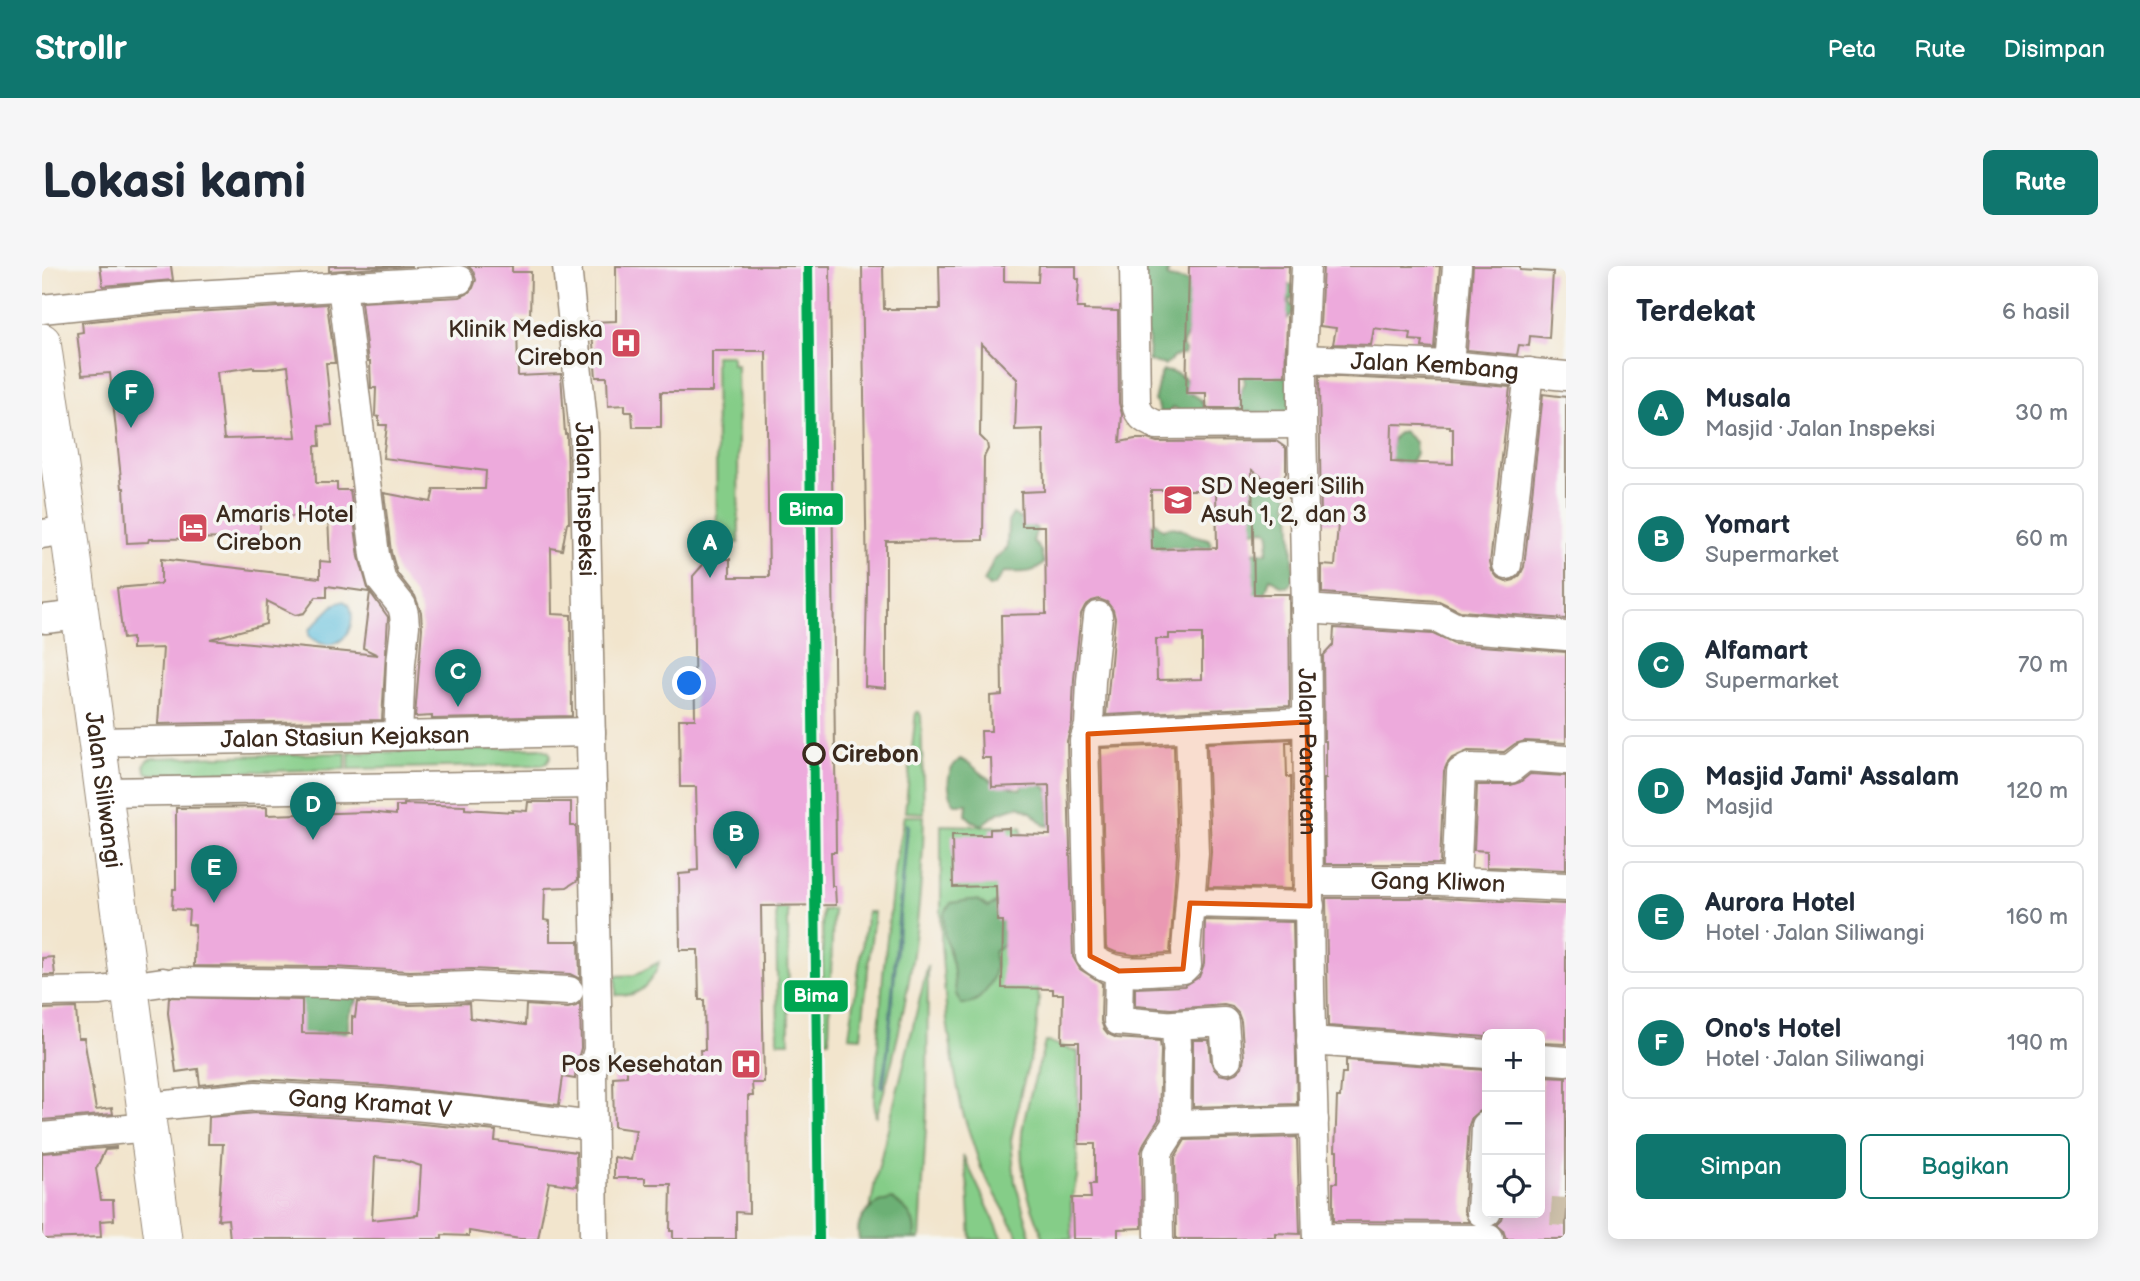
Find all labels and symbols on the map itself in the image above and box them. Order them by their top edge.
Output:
place label: Klinik Mediska Cirebon [448,315,603,372]
hospital icon: Klinik Mediska Cirebon [609,326,643,360]
street label: Jalan Kembang [1350,346,1520,386]
pin: F [108,370,154,428]
street label: Jalan Inspeksi [568,420,602,577]
place label: SD Negeri Silih Asuh 1, 2, dan 3 [1201,472,1367,529]
school or university icon: SD Negeri Silih Asuh 1, 2, dan 3 [1161,483,1195,517]
line badge: Bima [778,492,844,526]
text: Bima [788,499,834,522]
place label: Amaris Hotel Cirebon [216,500,354,557]
hotel icon: Amaris Hotel Cirebon [176,511,210,545]
pin: A [687,520,733,578]
pin: C [435,649,481,707]
your location [672,666,706,700]
street label: Jalan Pancuran [1292,668,1323,836]
street label: Jalan Siliwangi [79,710,128,870]
street label: Jalan Stasiun Kejaksan [220,720,470,754]
place label: Cirebon [832,740,919,769]
marker: Cirebon [803,743,825,765]
pin: D [290,782,336,840]
pin: B [713,811,759,869]
pin: E [191,845,237,903]
street label: Gang Kliwon [1370,866,1506,899]
line badge: Bima [783,979,849,1013]
text: Bima [793,985,839,1008]
hospital icon: Pos Kesehatan [729,1047,763,1081]
place label: Pos Kesehatan [561,1050,723,1079]
street label: Gang Kramat V [287,1083,454,1124]

